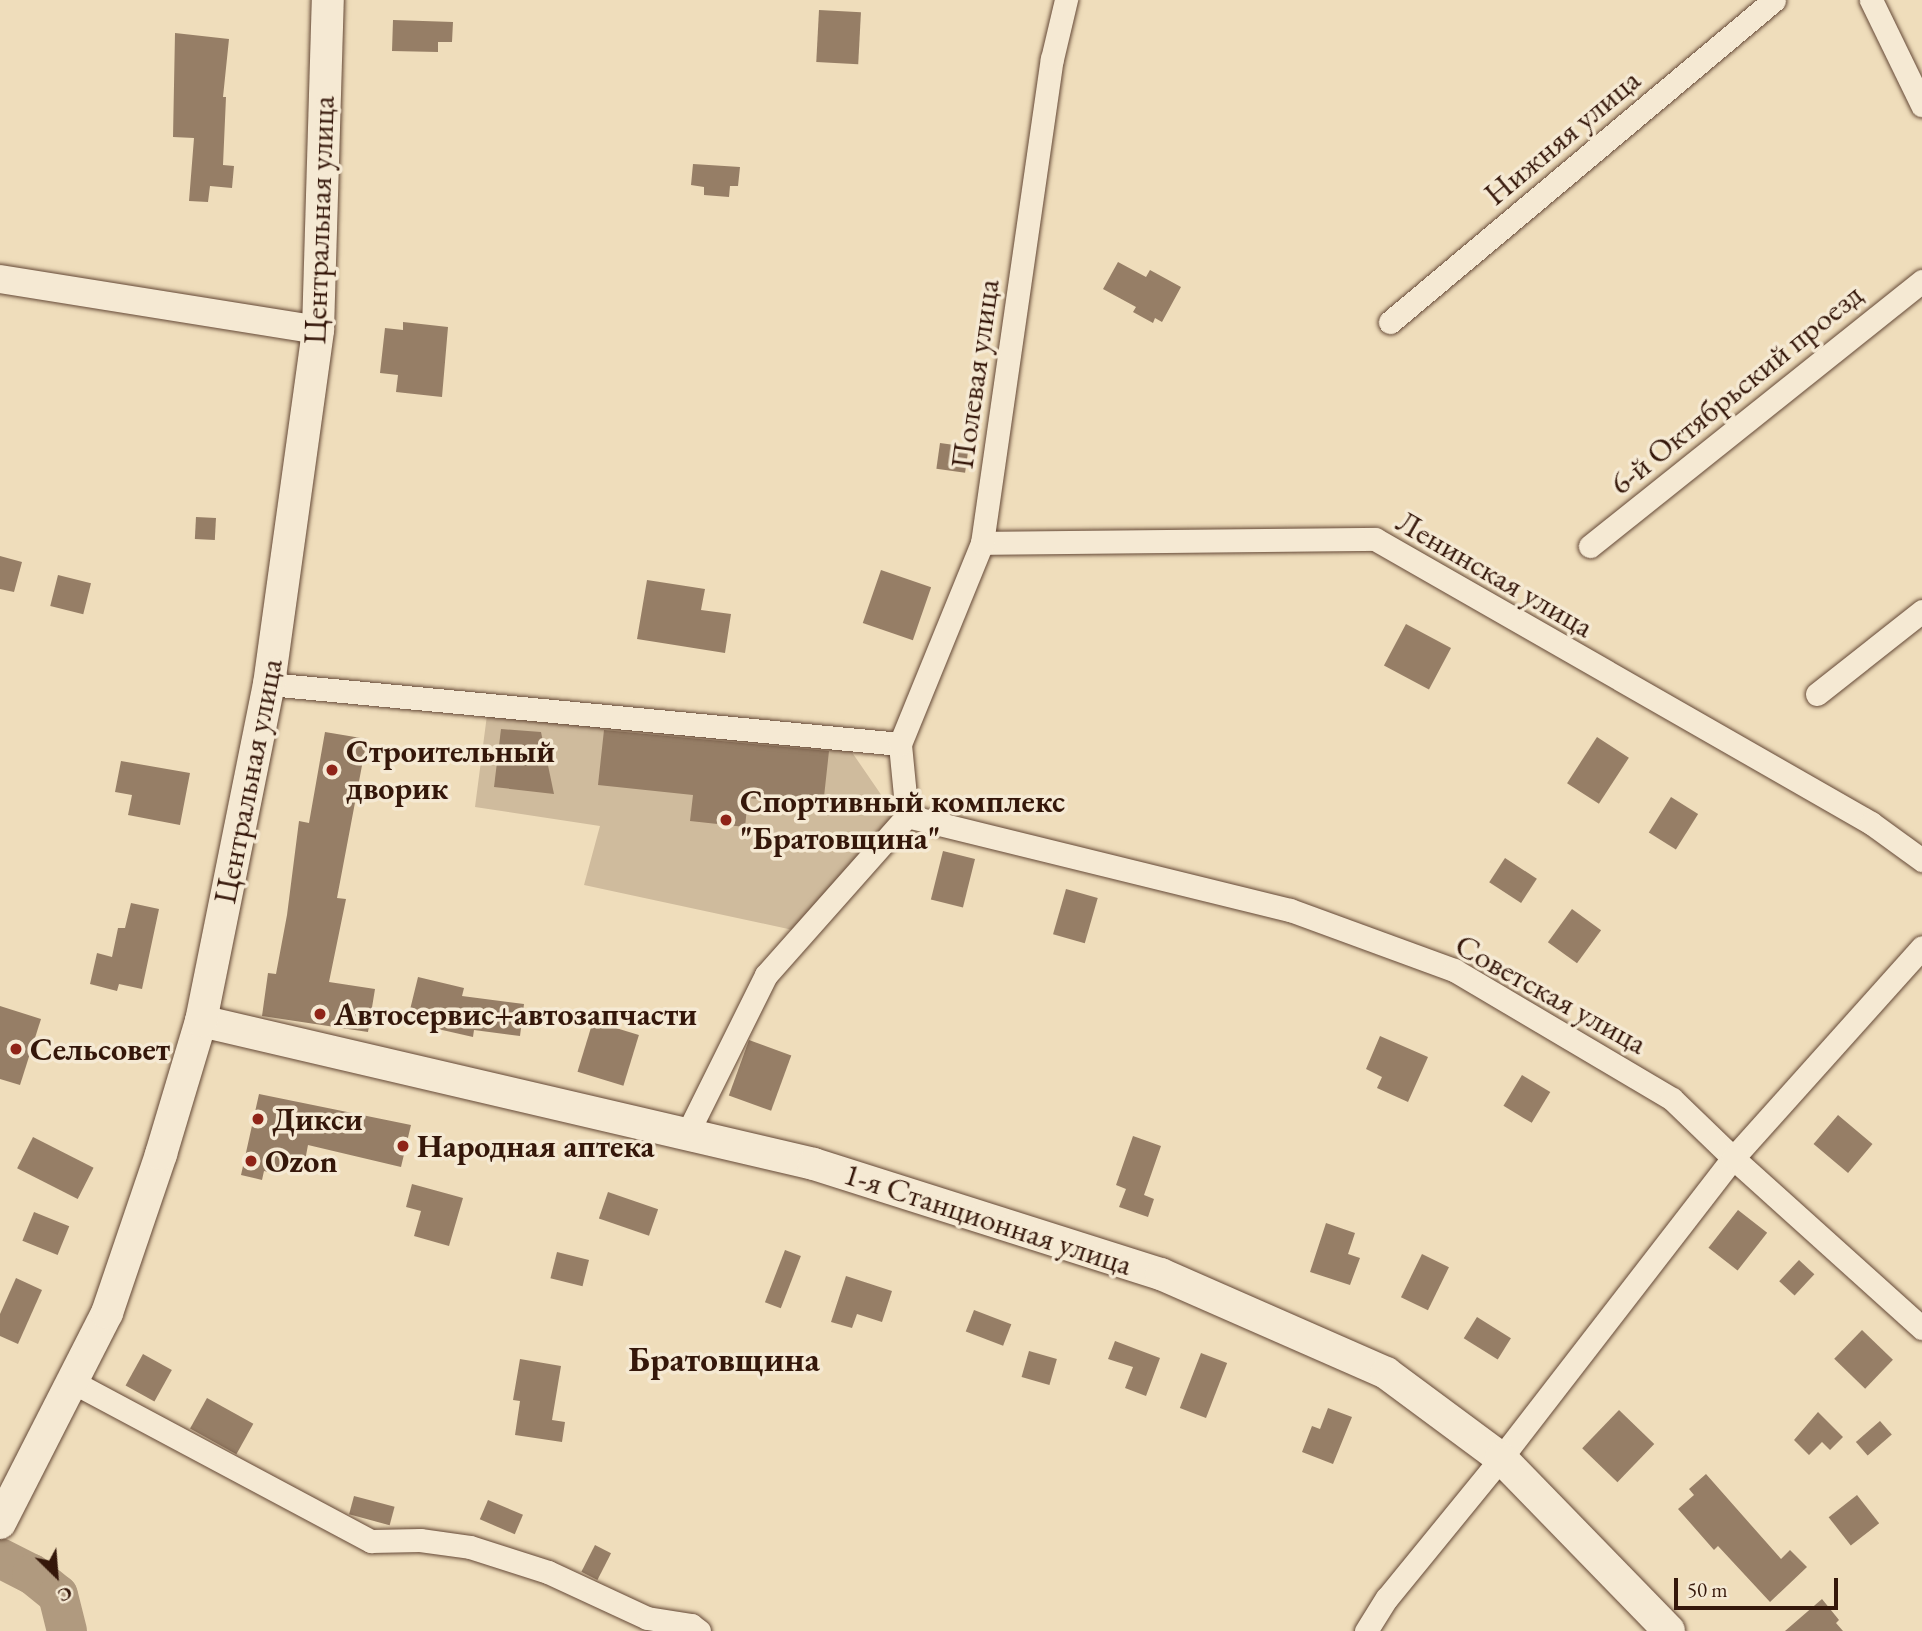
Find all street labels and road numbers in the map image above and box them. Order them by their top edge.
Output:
street label: Нижняя улица [1476,61,1648,213]
street label: Центральная улица [295,95,343,345]
street label: 6-й Октябрьский проезд [1602,275,1870,503]
street label: Полевая улица [943,277,1007,471]
street label: Ленинская улица [1390,502,1600,646]
street label: Центральная улица [205,655,291,907]
street label: Советская улица [1448,926,1654,1062]
street label: 1-я Станционная улица [839,1154,1137,1284]

